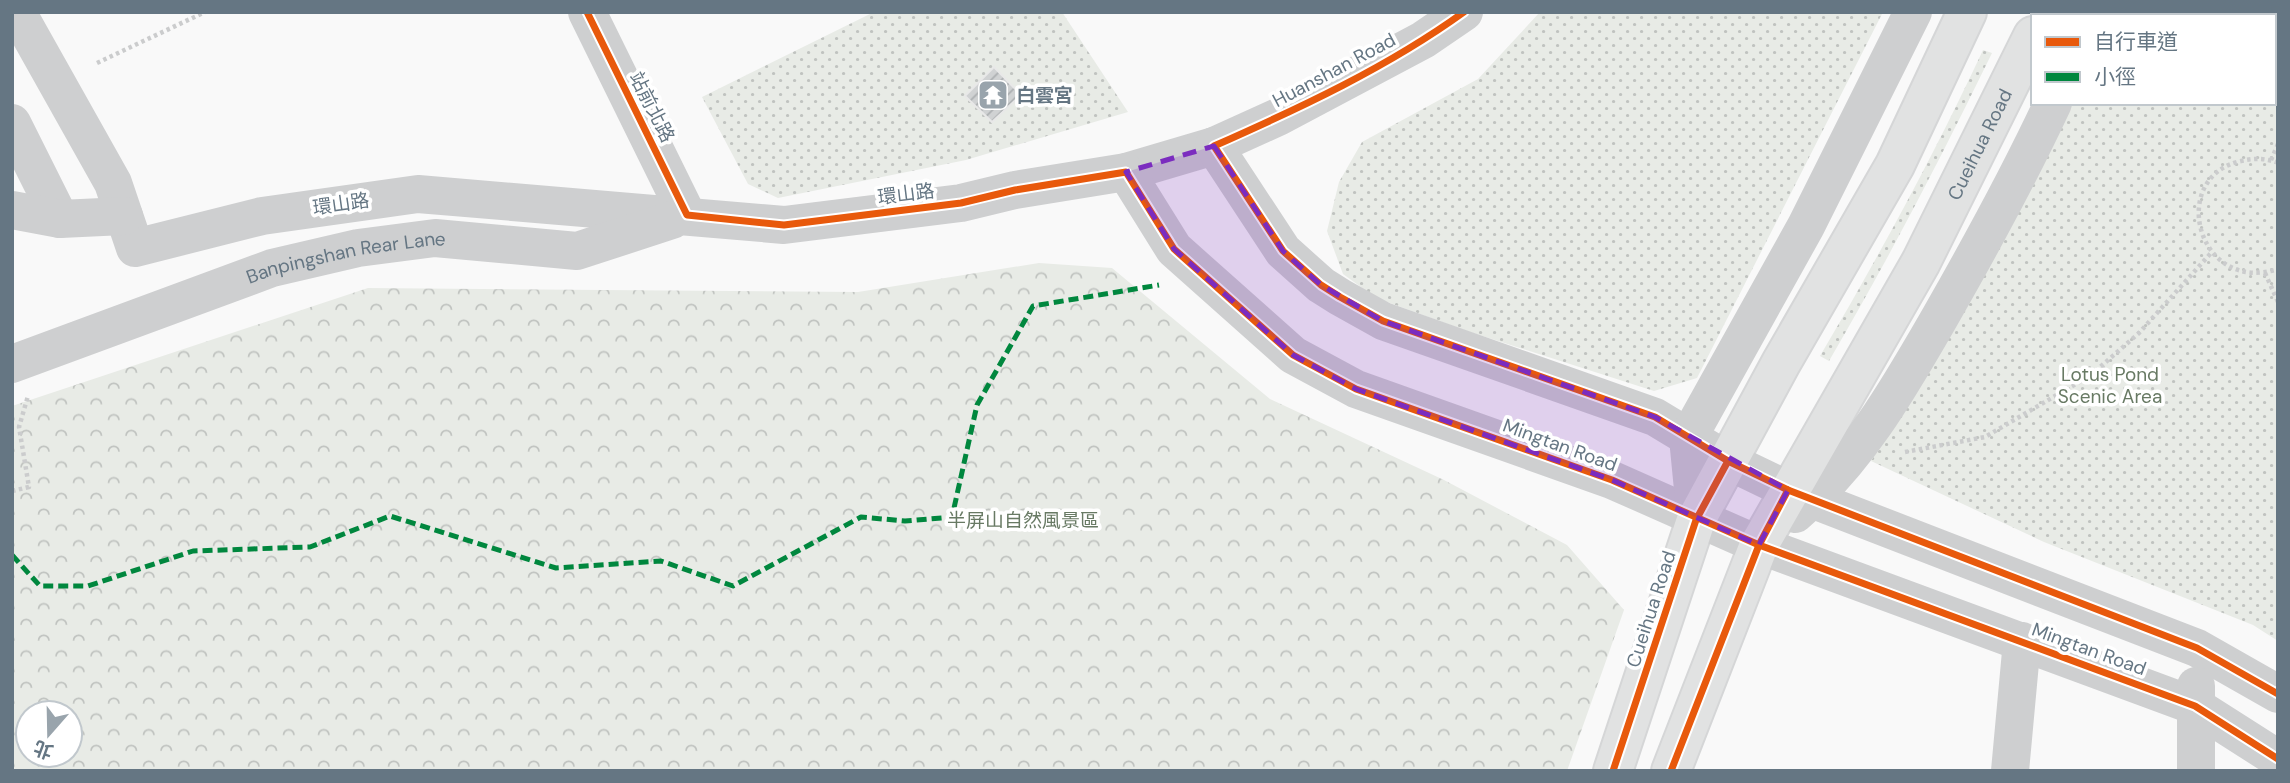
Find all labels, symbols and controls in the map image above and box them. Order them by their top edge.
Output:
legend [2031,14,2276,105]
street label: Huanshan Road [1268,27,1400,113]
text: 自行車道 [2094,28,2178,56]
text: 小徑 [2094,63,2136,91]
street label: 站前北路 [624,67,680,147]
temple icon: 白雲宮 [976,78,1010,112]
place label: 白雲宮 [1016,83,1073,108]
street label: Cueihua Road [1941,84,2017,204]
street label: 環山路 [876,178,936,210]
street label: 環山路 [311,188,371,220]
street label: Banpingshan Rear Lane [242,226,447,289]
park label: Lotus Pond Scenic Area [2058,362,2162,409]
street label: Mingtan Road [1499,413,1621,477]
park label: 半屏山自然風景區 [947,508,1099,533]
street label: Cueihua Road [1620,547,1682,671]
street label: Mingtan Road [2028,617,2150,681]
north arrow [14,699,84,769]
text: 北 [30,735,57,765]

